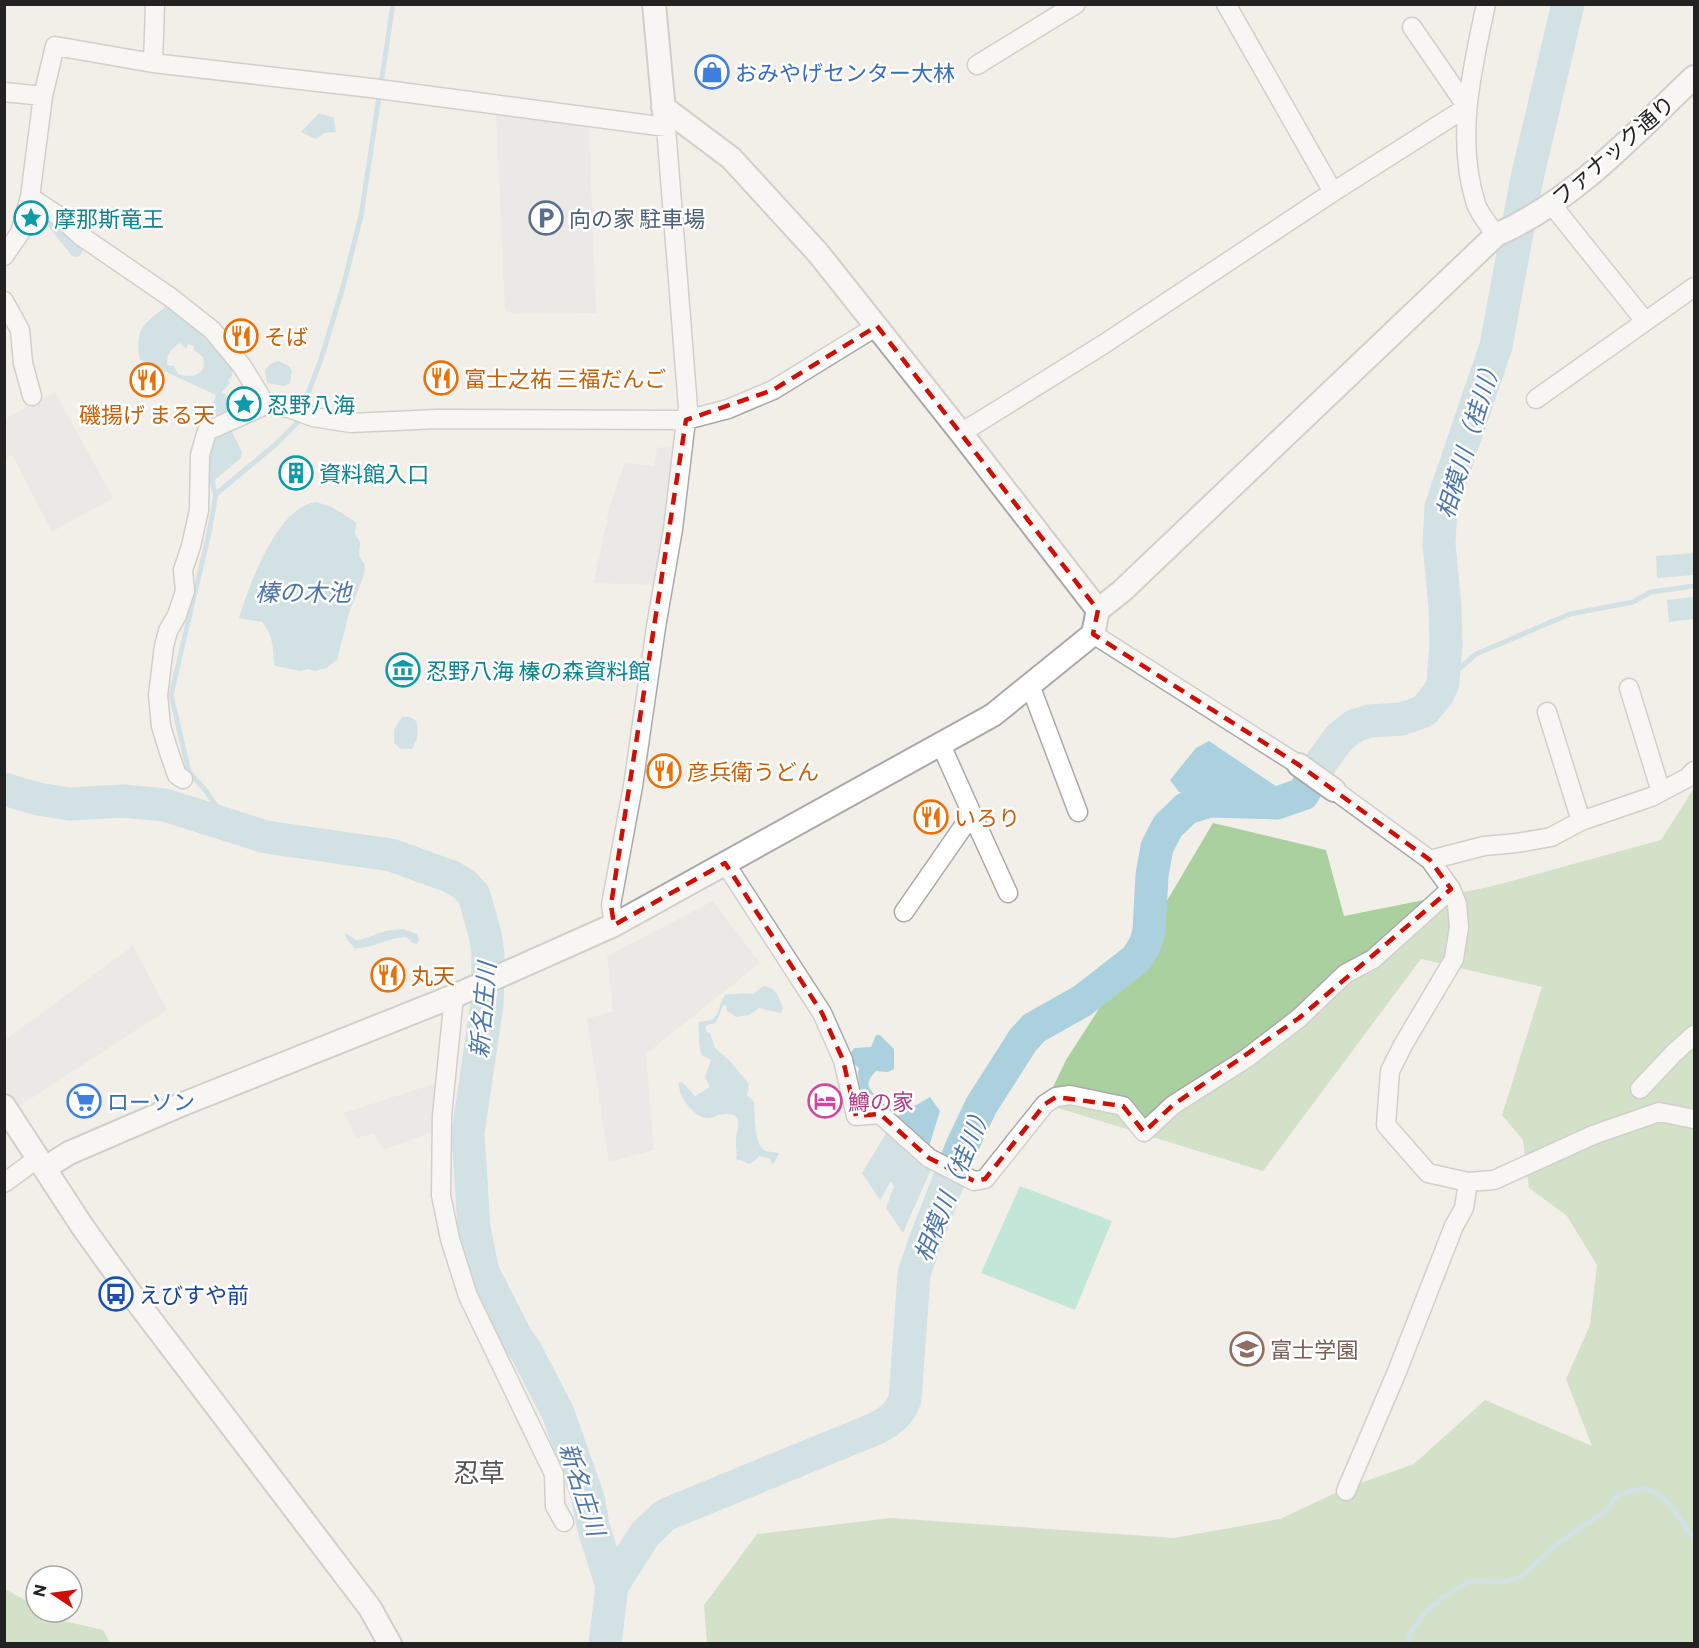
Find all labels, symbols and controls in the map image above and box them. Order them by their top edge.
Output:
shop icon: おみやげセンター大林 [694,54,730,90]
place label: おみやげセンター大林 [735,59,955,86]
street label: ファナック通り [1546,89,1680,211]
place icon: 摩那斯竜王 [13,200,49,236]
parking icon: 向の家 駐車場 [528,200,564,236]
place label: 摩那斯竜王 [54,205,164,232]
place label: 向の家 駐車場 [569,205,705,232]
restaurant icon: そば [223,318,259,354]
place label: そば [264,323,308,350]
water label: 相模川（桂川） [1430,352,1506,522]
restaurant icon: 富士之祐 三福だんご [423,360,459,396]
restaurant icon: 磯揚げ まる天 [129,362,165,398]
place label: 富士之祐 三福だんご [464,365,666,392]
place icon: 忍野八海 [226,386,262,422]
place label: 忍野八海 [267,391,355,418]
place label: 磯揚げ まる天 [79,401,215,428]
building icon: 資料館入口 [278,455,314,491]
place label: 資料館入口 [319,460,429,487]
water label: 榛の木池 [255,577,353,606]
museum icon: 忍野八海 榛の森資料館 [385,652,421,688]
place label: 忍野八海 榛の森資料館 [426,657,650,684]
restaurant icon: 彦兵衛うどん [646,753,682,789]
place label: 彦兵衛うどん [687,758,819,785]
restaurant icon: いろり [913,799,949,835]
place label: いろり [954,804,1020,831]
restaurant icon: 丸天 [370,957,406,993]
water label: 新名庄川 [463,958,501,1059]
place label: 丸天 [411,962,455,989]
supermarket icon: ローソン [66,1083,102,1119]
hotel icon: 鱒の家 [807,1083,843,1119]
place label: ローソン [107,1088,195,1115]
place label: 鱒の家 [848,1088,914,1115]
water label: 相模川（桂川） [907,1099,997,1265]
bus stop icon: えびすや前 [98,1276,134,1312]
place label: えびすや前 [139,1281,249,1308]
school or university icon: 富士学園 [1229,1331,1265,1367]
place label: 富士学園 [1270,1336,1358,1363]
water label: 新名庄川 [554,1439,613,1542]
district label: 忍草 [453,1456,505,1487]
north arrow [24,1564,84,1624]
text: N [28,1583,50,1598]

